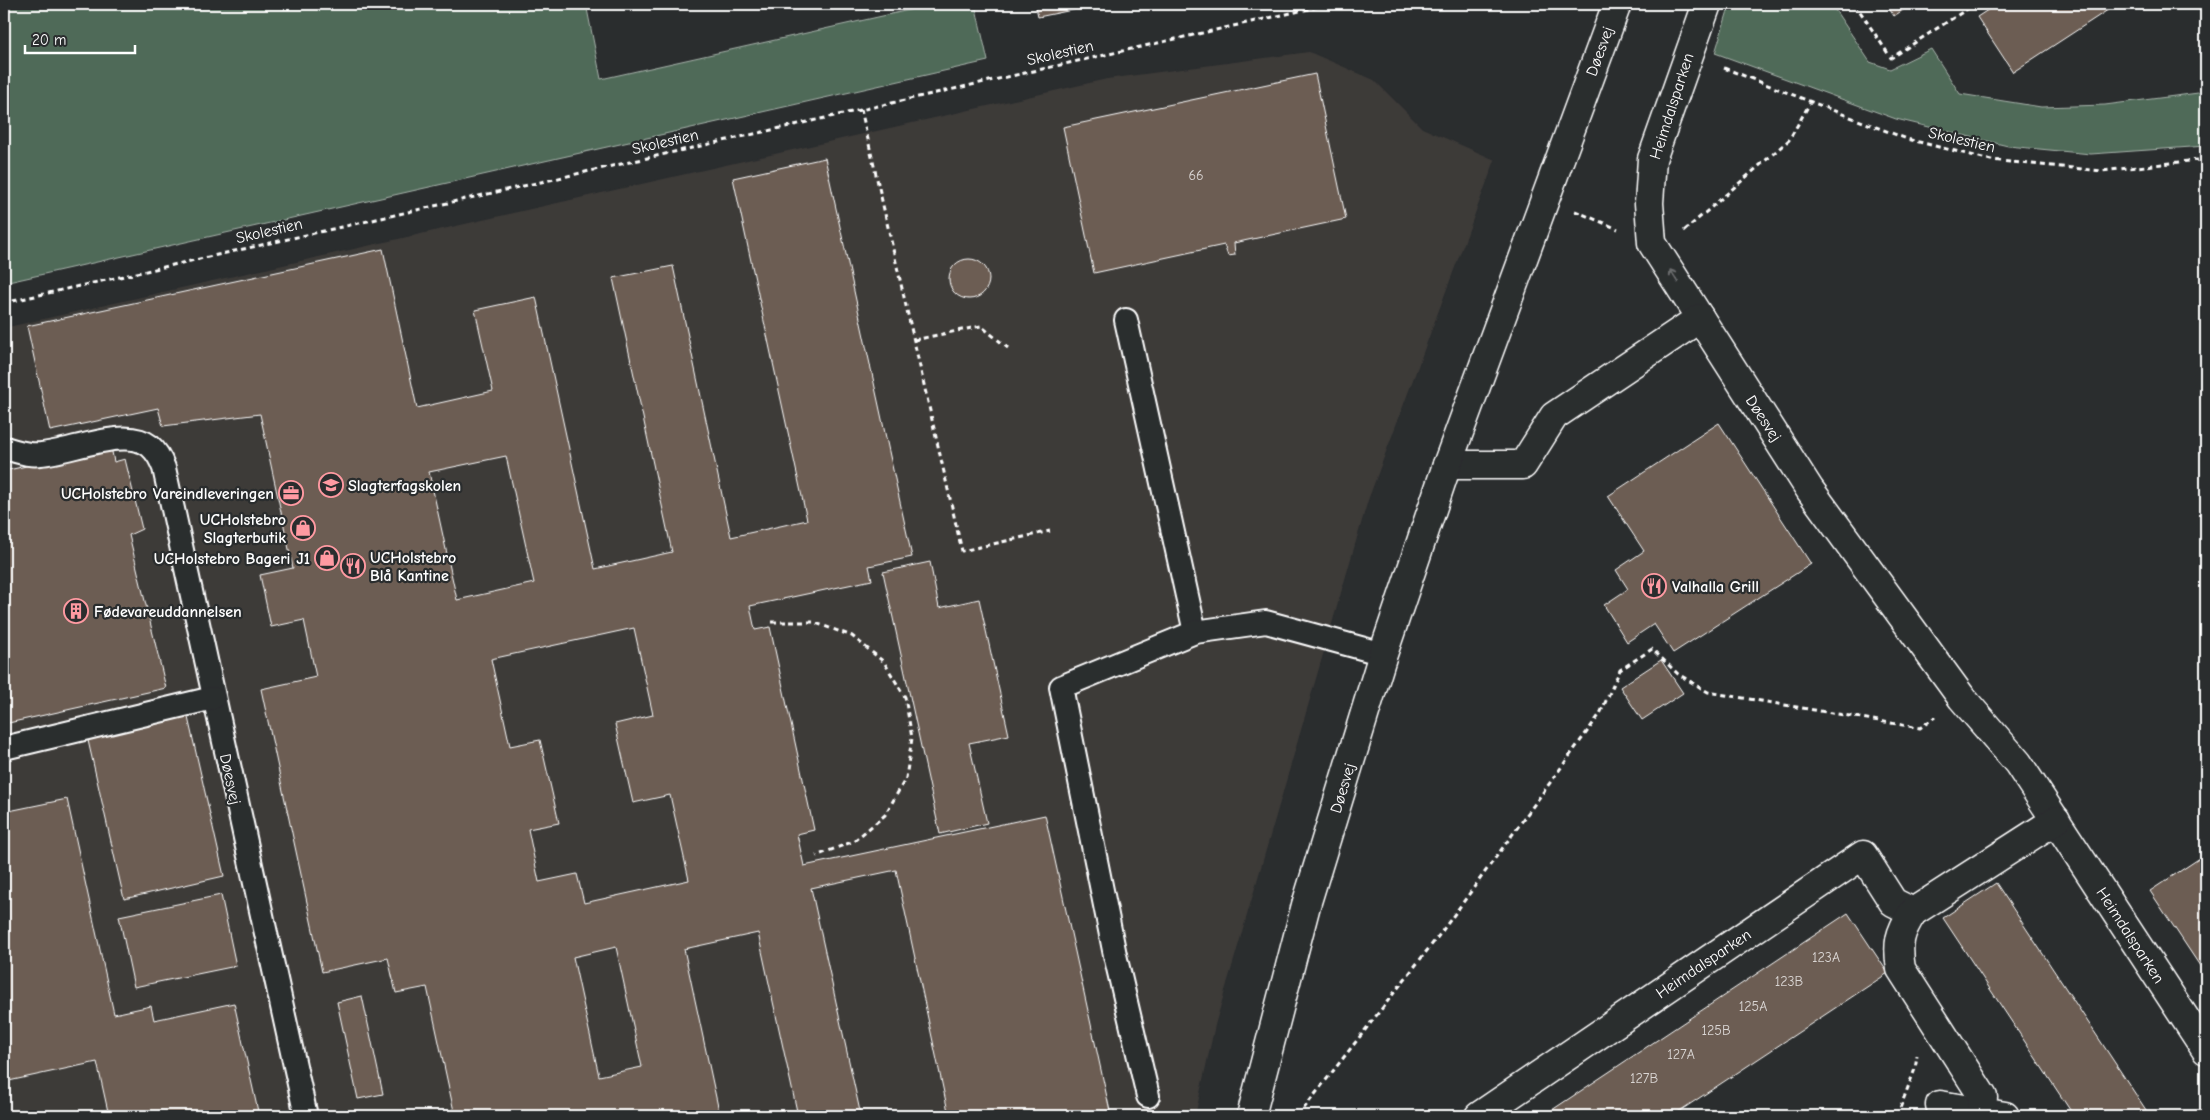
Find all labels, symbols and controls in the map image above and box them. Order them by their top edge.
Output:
scale bar [25,22,135,54]
street label: Døesvej [1583,24,1617,79]
text: 20 m [32,31,66,49]
street label: Skolestien [1025,37,1095,69]
street label: Heimdalsparken [1646,51,1698,162]
street label: Skolestien [1927,124,1997,156]
street label: Skolestien [630,126,700,158]
house number: 66 [1188,167,1204,184]
street label: Skolestien [234,215,304,247]
one-way arrow [1668,270,1678,284]
street label: Døesvej [1742,392,1785,445]
school or university icon: Slagterfagskolen [318,472,344,498]
place label: Slagterfagskolen [348,477,461,495]
office icon: UCHolstebro Vareindleveringen [278,480,304,506]
place label: UCHolstebro Vareindleveringen [61,485,274,503]
place label: UCHolstebro Slagterbutik [200,511,286,547]
shop icon: UCHolstebro Slagterbutik [290,515,316,541]
shop icon: UCHolstebro Bageri J1 [314,545,340,571]
place label: UCHolstebro Blå Kantine [370,549,456,585]
place label: UCHolstebro Bageri J1 [154,550,310,568]
restaurant icon: UCHolstebro Blå Kantine [340,553,366,579]
restaurant icon: Valhalla Grill [1641,573,1667,599]
place label: Valhalla Grill [1672,578,1759,596]
building icon: Fødevareuddannelsen [63,598,89,624]
place label: Fødevareuddannelsen [94,603,242,621]
street label: Døesvej [216,752,244,806]
street label: Døesvej [1327,761,1359,815]
street label: Heimdalsparken [2092,884,2168,987]
street label: Heimdalsparken [1653,925,1754,1002]
house number: 123A [1812,949,1840,966]
house number: 123B [1775,973,1804,990]
house number: 125A [1739,998,1767,1015]
house number: 125B [1701,1022,1731,1039]
house number: 127A [1667,1046,1695,1063]
house number: 127B [1630,1070,1658,1087]

